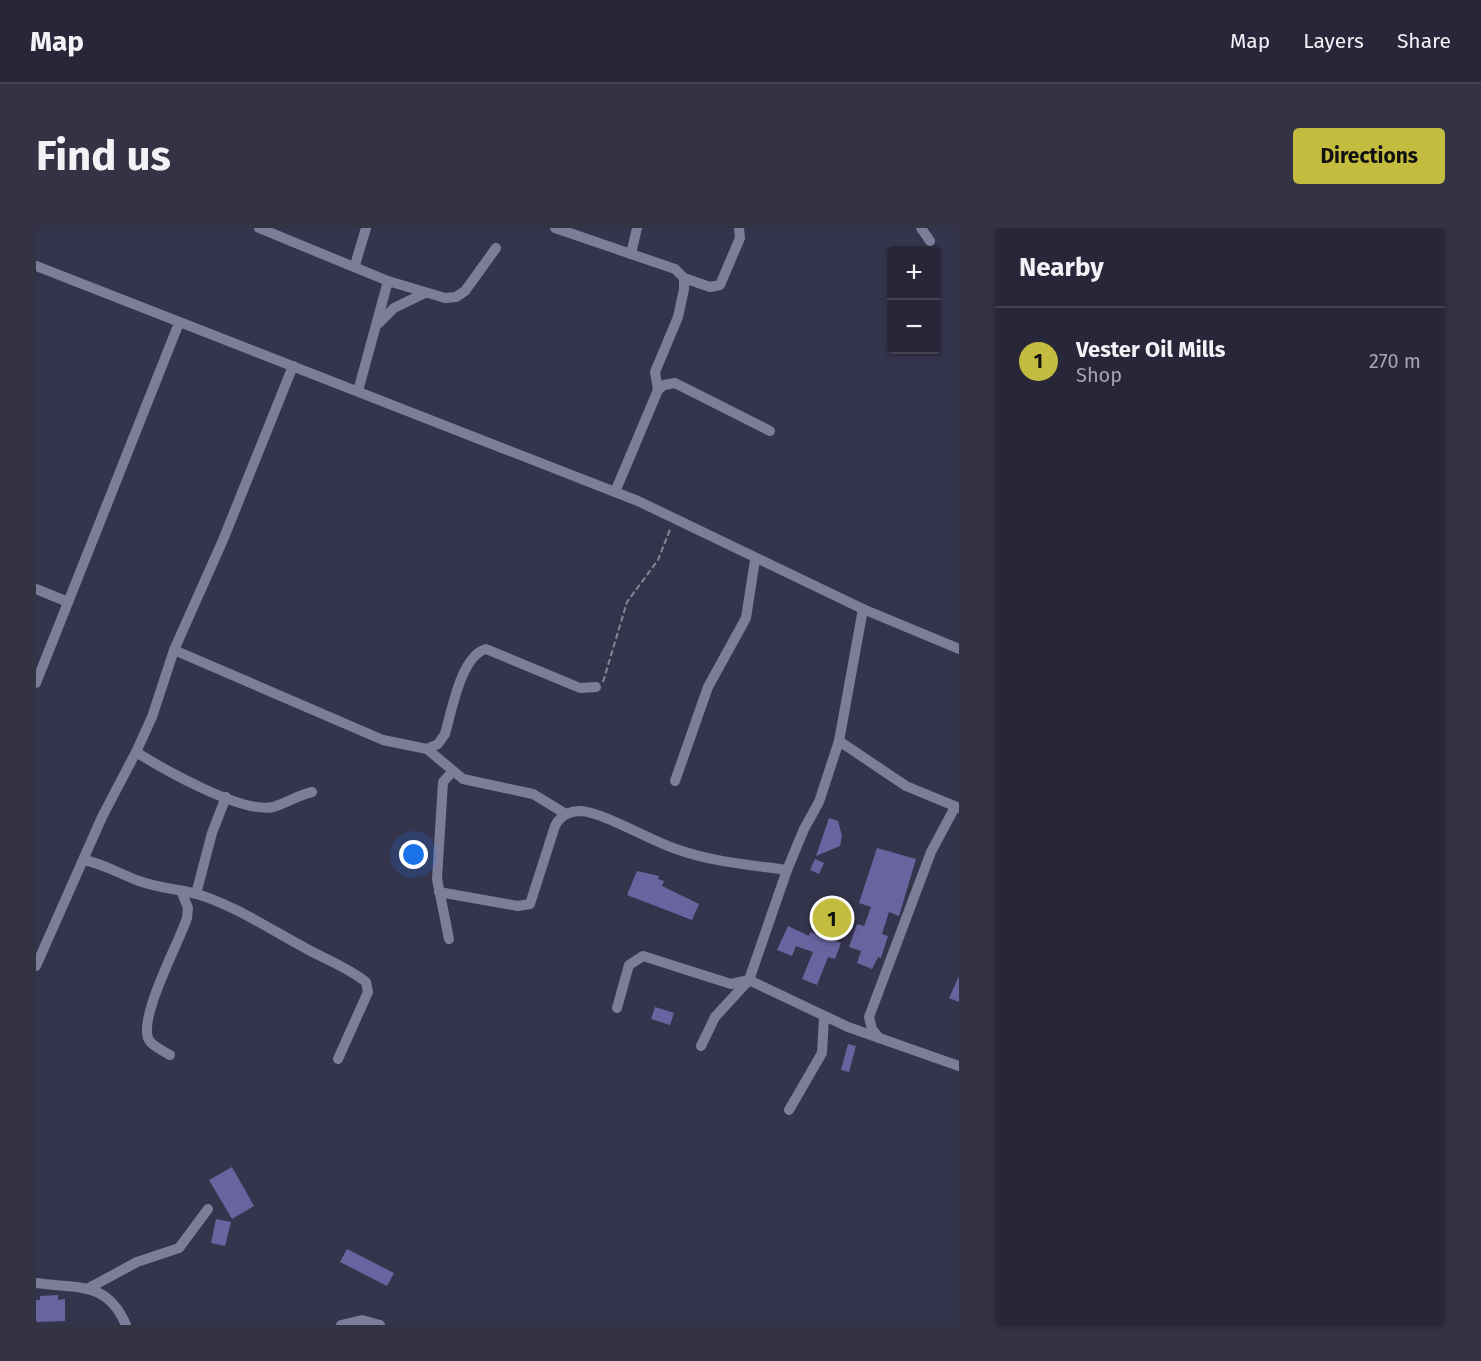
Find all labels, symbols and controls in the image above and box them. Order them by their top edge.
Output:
text: Map [30,25,84,58]
text: Map [1230,28,1270,54]
text: Layers [1303,28,1364,54]
text: Share [1397,28,1451,54]
button: Directions [1293,128,1445,184]
text: Find us [36,131,171,181]
map controls [887,246,941,354]
button: + [887,246,941,300]
text: Nearby [1019,252,1104,283]
button: − [887,300,941,354]
text: Vester Oil Mills [1076,336,1225,363]
text: 1 [1034,349,1043,373]
text: 270 m [1369,349,1421,373]
text: Shop [1076,363,1122,387]
your location [399,840,428,869]
pin: 1 [812,896,852,940]

